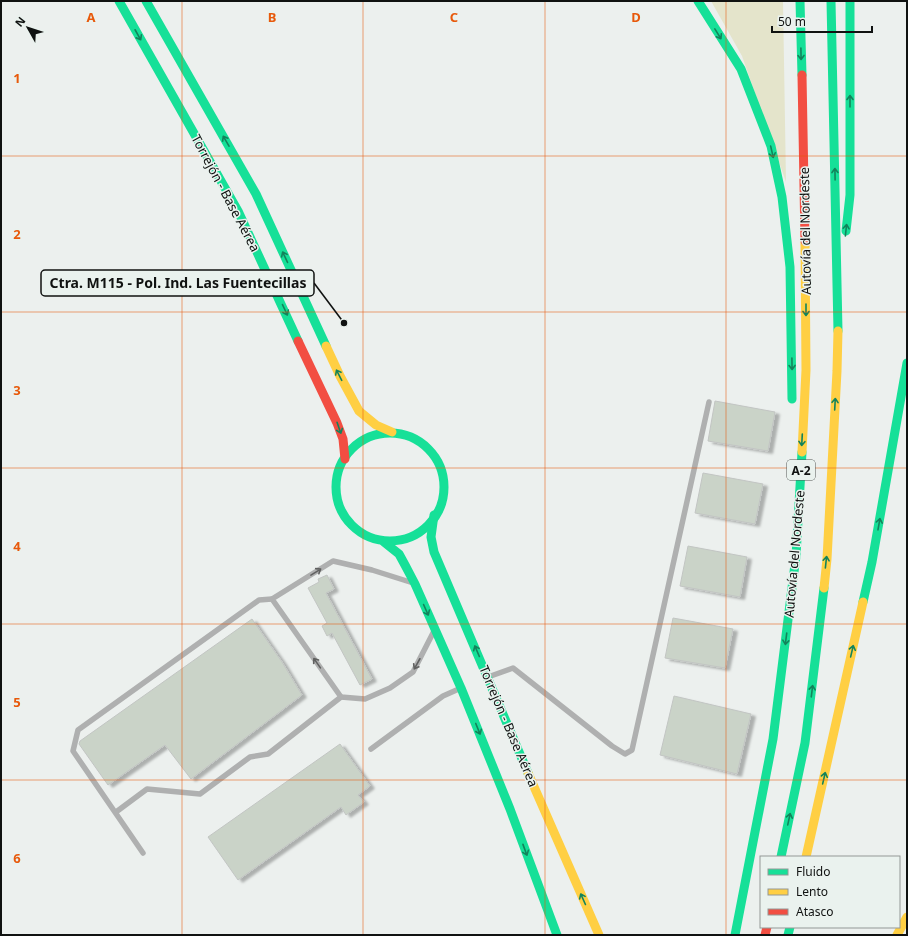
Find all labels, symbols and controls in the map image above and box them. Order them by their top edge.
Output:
north arrow [8,8,48,48]
text: A [87,8,96,26]
text: B [268,8,276,26]
text: C [450,8,458,26]
text: D [631,8,641,26]
scale bar [772,8,872,34]
text: N [11,13,28,30]
text: 50 m [778,13,806,30]
one-way arrow [715,28,723,40]
one-way arrow [134,29,142,41]
one-way arrow [797,47,805,60]
text: 1 [13,69,21,87]
one-way arrow [846,95,854,108]
street label: Torrejón - Base Aérea [187,131,265,255]
one-way arrow [221,135,229,147]
one-way arrow [769,145,776,158]
street label: Autovía del Nordeste [795,167,815,295]
one-way arrow [831,168,838,181]
one-way arrow [843,224,850,237]
text: 2 [13,225,21,243]
one-way arrow [281,251,288,263]
callout: Ctra. M115 - Pol. Ind. Las Fuentecillas [41,270,314,296]
text: Ctra. M115 - Pol. Ind. Las Fuentecillas [50,273,306,292]
one-way arrow [802,303,810,316]
one-way arrow [282,304,289,316]
one-way arrow [788,357,795,370]
one-way arrow [335,369,342,381]
text: 3 [13,381,21,399]
one-way arrow [831,398,839,411]
one-way arrow [335,422,343,434]
one-way arrow [799,433,806,446]
road number: A-2 [787,460,815,480]
street label: Autovía del Nordeste [779,490,809,618]
one-way arrow [875,518,883,531]
text: 4 [13,537,21,555]
one-way arrow [823,556,830,569]
one-way arrow [310,567,322,575]
one-way arrow [423,603,431,615]
one-way arrow [782,632,789,645]
one-way arrow [848,645,856,658]
one-way arrow [473,646,480,658]
one-way arrow [413,657,421,669]
one-way arrow [313,658,321,669]
street label: Torrejón - Base Aérea [475,663,543,789]
one-way arrow [808,685,815,698]
text: 5 [13,693,21,711]
one-way arrow [475,723,482,735]
one-way arrow [820,772,828,785]
one-way arrow [786,813,794,826]
one-way arrow [522,844,530,856]
text: 6 [13,849,21,867]
legend [760,856,900,928]
text: Fluido [796,863,830,880]
text: Lento [796,883,828,900]
one-way arrow [579,894,586,906]
text: Atasco [796,903,834,920]

